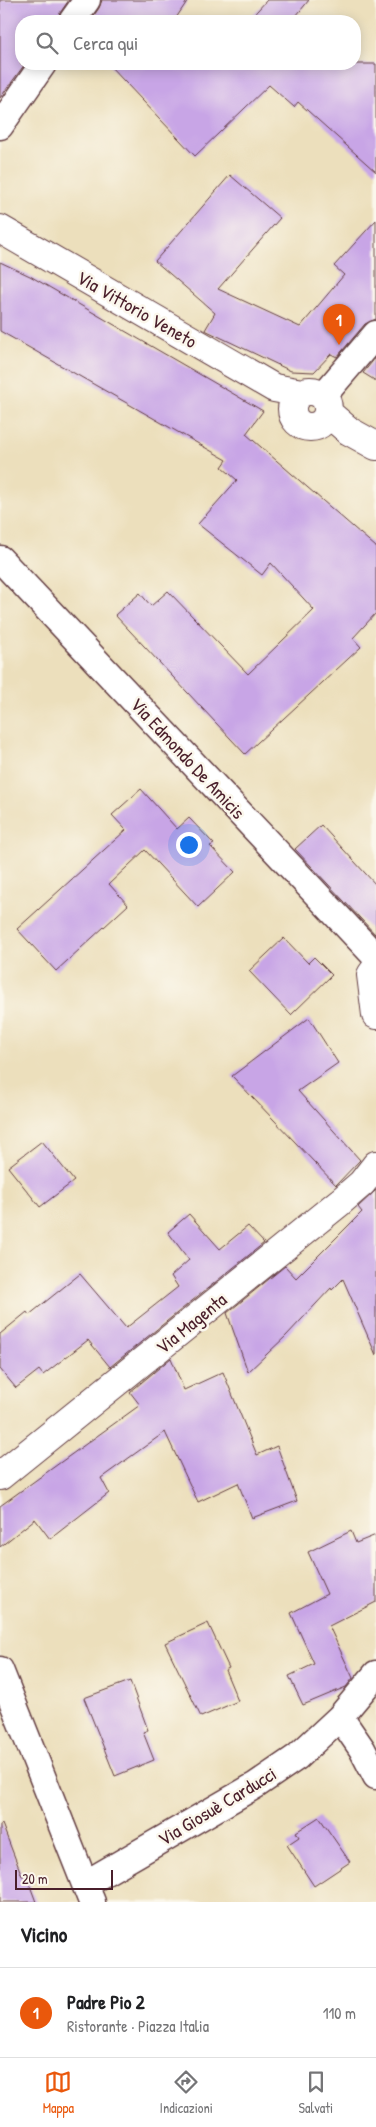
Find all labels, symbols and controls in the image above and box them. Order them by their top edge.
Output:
search box [15,15,361,70]
icon: search [33,29,61,57]
text: Cerca qui [73,30,138,56]
street label: Via Vittorio Veneto [72,264,202,354]
pin: 1 [323,304,355,345]
street label: Via Edmondo De Amicis [125,692,251,824]
your location [176,832,202,858]
street label: Via Magenta [150,1286,232,1360]
street label: Via Giosuè Carducci [153,1760,281,1852]
scale bar [15,1867,112,1890]
text: 20 m [22,1869,48,1888]
text: Vicino [20,1920,67,1949]
text: Padre Pio 2 [67,1989,145,2015]
text: 1 [33,2002,39,2024]
text: 110 m [323,2002,356,2024]
text: Ristorante · Piazza Italia [67,2015,209,2037]
tab: Mappa [43,2068,74,2117]
tab: Indicazioni [160,2068,213,2117]
tab: Salvati [299,2068,333,2117]

